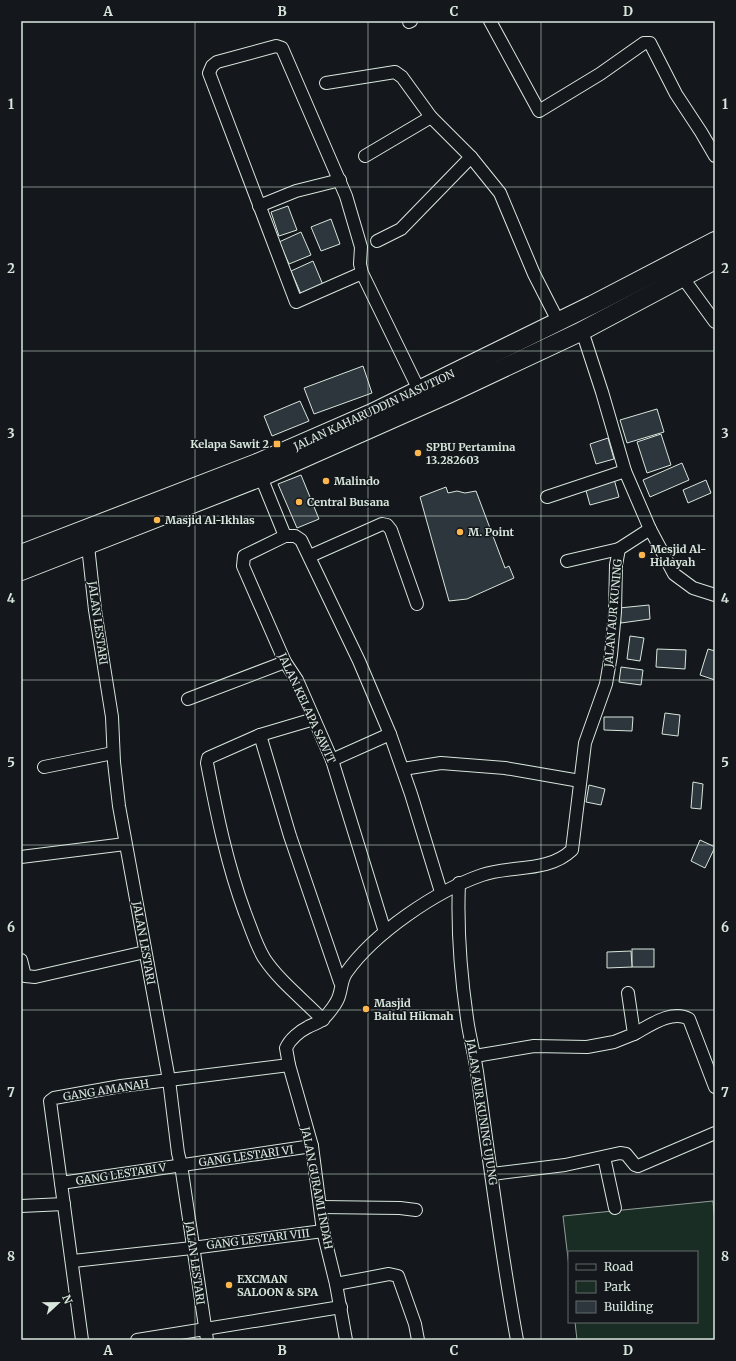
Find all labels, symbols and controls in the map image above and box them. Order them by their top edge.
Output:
text: A [102,3,113,20]
text: B [277,3,287,20]
text: C [450,3,459,20]
text: D [623,3,633,20]
text: 1 [8,96,14,113]
text: 1 [722,96,728,113]
text: 2 [7,260,15,277]
text: 2 [721,260,729,277]
street label: JALAN KAHARUDDIN NASUTION [290,366,457,454]
text: 3 [7,425,15,442]
text: 3 [721,425,729,442]
place label: Kelapa Sawit 2 [190,437,270,451]
marker: Kelapa Sawit 2 [272,439,282,449]
place label: SPBU Pertamina 13.282603 [426,440,515,467]
marker: SPBU Pertamina 13.282603 [413,448,423,458]
place label: Malindo [334,474,380,488]
marker: Malindo [321,476,331,486]
place label: Central Busana [307,495,389,509]
marker: Central Busana [294,497,304,507]
place label: Masjid Al-Ikhlas [165,513,255,527]
marker: Masjid Al-Ikhlas [152,515,162,525]
place label: M. Point [468,525,515,539]
marker: M. Point [455,527,465,537]
place label: Mesjid Al- Hidayah [650,542,706,569]
marker: Mesjid Al- Hidayah [637,550,647,560]
street label: JALAN AUR KUNING [601,558,625,669]
street label: JALAN LESTARI [85,579,111,666]
text: 4 [7,590,16,607]
text: 4 [721,590,730,607]
street label: JALAN KELAPA SAWIT [275,650,339,766]
text: 5 [7,754,15,771]
text: 5 [721,754,729,771]
street label: JALAN LESTARI [130,899,158,986]
text: 6 [7,919,15,936]
text: 6 [721,919,729,936]
place label: Masjid Baitul Hikmah [374,996,454,1023]
marker: Masjid Baitul Hikmah [361,1004,371,1014]
street label: JALAN AUR KUNING UJUNG [463,1037,500,1186]
street label: GANG AMANAH [62,1076,150,1104]
text: 7 [7,1084,15,1101]
text: 7 [721,1084,729,1101]
street label: JALAN GURAMI INDAH [298,1125,336,1251]
street label: GANG LESTARI VI [198,1142,294,1170]
street label: GANG LESTARI V [75,1160,168,1188]
street label: JALAN LESTARI [182,1219,208,1306]
street label: GANG LESTARI VIII [206,1226,310,1252]
text: 8 [7,1248,15,1265]
text: 8 [721,1248,729,1265]
legend [568,1251,698,1323]
text: Road [604,1259,633,1274]
place label: EXCMAN SALOON & SPA [237,1272,318,1299]
text: Park [604,1279,631,1294]
marker: EXCMAN SALOON & SPA [224,1280,234,1290]
north arrow [38,1283,78,1323]
text: N [59,1293,76,1306]
text: Building [604,1299,654,1314]
text: A [102,1342,113,1359]
text: B [277,1342,287,1359]
text: C [450,1342,459,1359]
text: D [623,1342,633,1359]

